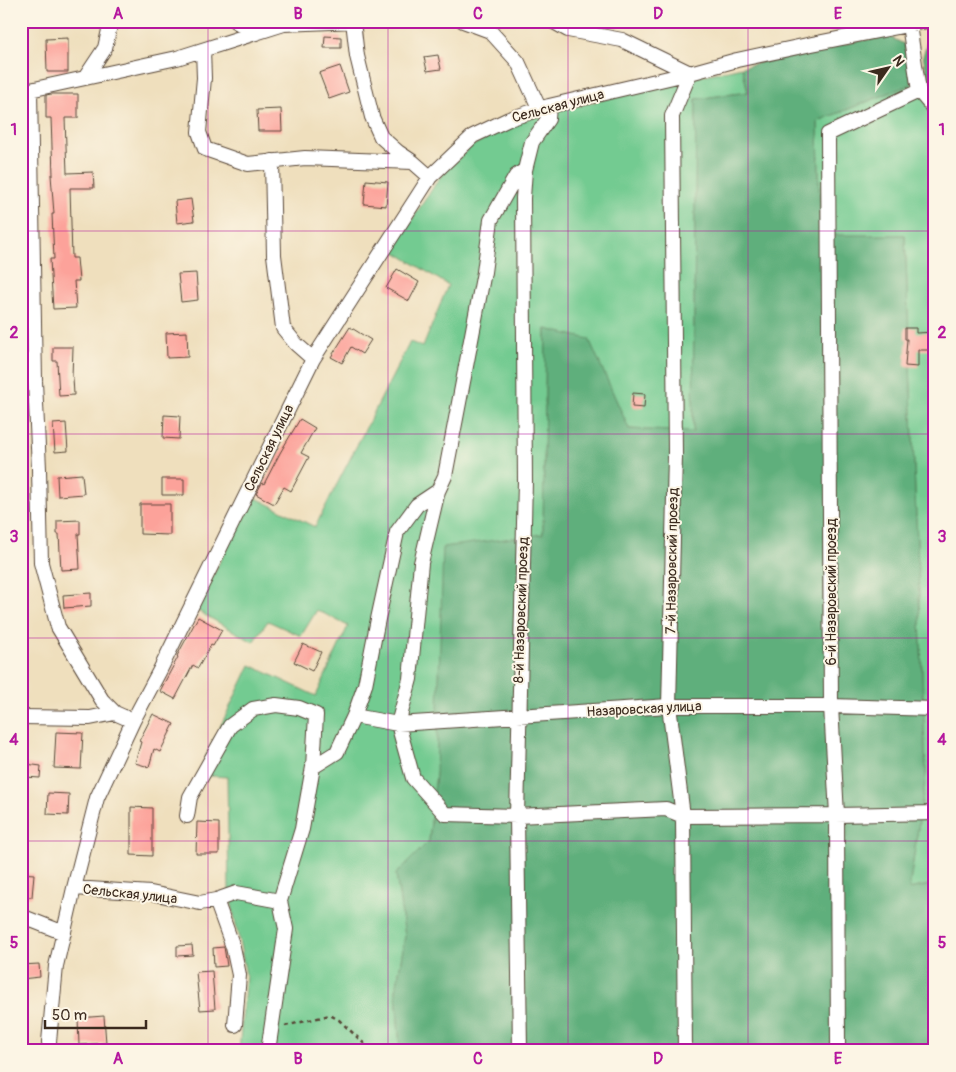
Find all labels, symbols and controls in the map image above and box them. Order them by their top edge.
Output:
text: A [113,4,124,24]
text: B [293,4,303,24]
text: C [473,4,483,24]
text: D [653,4,663,24]
text: E [834,4,843,24]
north arrow [864,42,914,92]
text: N [889,52,908,70]
street label: Сельская улица [510,86,606,126]
text: 1 [11,120,17,140]
text: 1 [939,120,945,140]
text: 2 [10,323,19,343]
text: 2 [938,323,947,343]
street label: Сельская улица [241,402,297,494]
street label: 7-й Назаровский проезд [662,487,682,634]
street label: 6-й Назаровский проезд [823,518,840,666]
text: 3 [10,527,19,547]
text: 3 [938,527,947,547]
street label: 8-й Назаровский проезд [510,536,532,683]
street label: Назаровская улица [586,698,702,720]
text: 4 [9,730,19,750]
text: 4 [937,730,947,750]
street label: Сельская улица [82,881,178,907]
text: 5 [10,933,19,953]
text: 5 [938,933,947,953]
scale bar [45,997,146,1029]
text: 50 m [52,1006,87,1025]
text: A [113,1049,124,1069]
text: B [293,1049,303,1069]
text: C [473,1049,483,1069]
text: D [653,1049,663,1069]
text: E [834,1049,843,1069]

